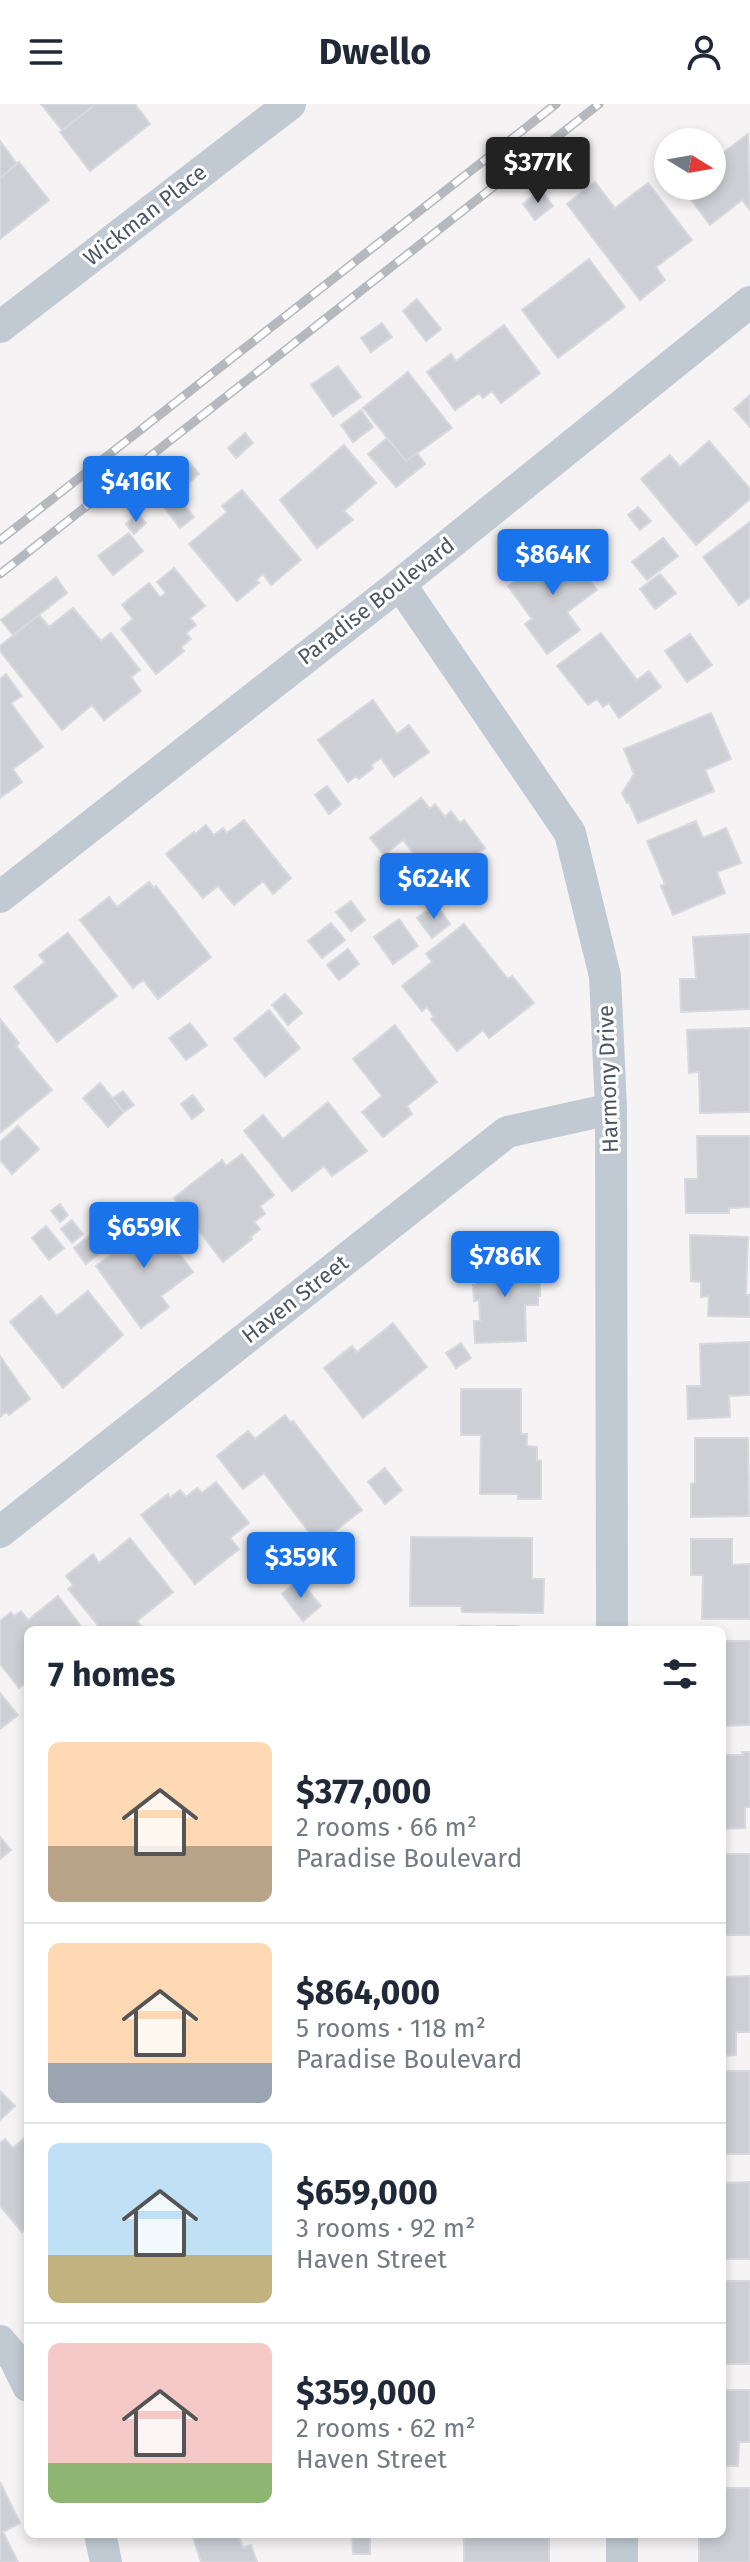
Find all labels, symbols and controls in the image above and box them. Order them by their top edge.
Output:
icon: menu [24,30,68,74]
text: Dwello [319,30,431,74]
icon: person [682,30,726,74]
north arrow [654,128,726,200]
map controls [654,128,726,200]
pin: $377K [482,137,594,205]
text: $377K [504,147,572,178]
street label: Wickman Place [78,159,212,271]
pin: $416K [80,456,192,524]
text: $416K [101,466,171,497]
pin: $864K [497,529,609,597]
street label: Paradise Boulevard [292,531,460,671]
text: $864K [515,539,591,570]
pin: $624K [378,853,490,921]
text: $624K [398,863,470,894]
street label: Harmony Drive [592,1005,624,1153]
pin: $659K [88,1202,200,1270]
text: $659K [107,1212,181,1243]
pin: $786K [449,1231,561,1299]
text: $786K [469,1241,541,1272]
street label: Haven Street [236,1249,354,1349]
pin: $359K [245,1532,357,1600]
text: $359K [265,1542,337,1573]
icon: filters [658,1652,702,1696]
text: 7 homes [48,1654,175,1695]
text: $377,000 [296,1771,431,1812]
icon: home [112,1774,208,1870]
text: 2 rooms · 66 m² [296,1812,477,1843]
text: Paradise Boulevard [296,1843,522,1874]
text: $864,000 [296,1972,440,2013]
icon: home [112,1975,208,2071]
text: 5 rooms · 118 m² [296,2013,486,2044]
text: Paradise Boulevard [296,2044,522,2075]
text: $659,000 [296,2172,438,2213]
icon: home [112,2175,208,2271]
text: 3 rooms · 92 m² [296,2213,475,2244]
text: Haven Street [296,2244,447,2275]
text: $359,000 [296,2372,436,2413]
icon: home [112,2375,208,2471]
text: 2 rooms · 62 m² [296,2413,476,2444]
text: Haven Street [296,2444,447,2475]

